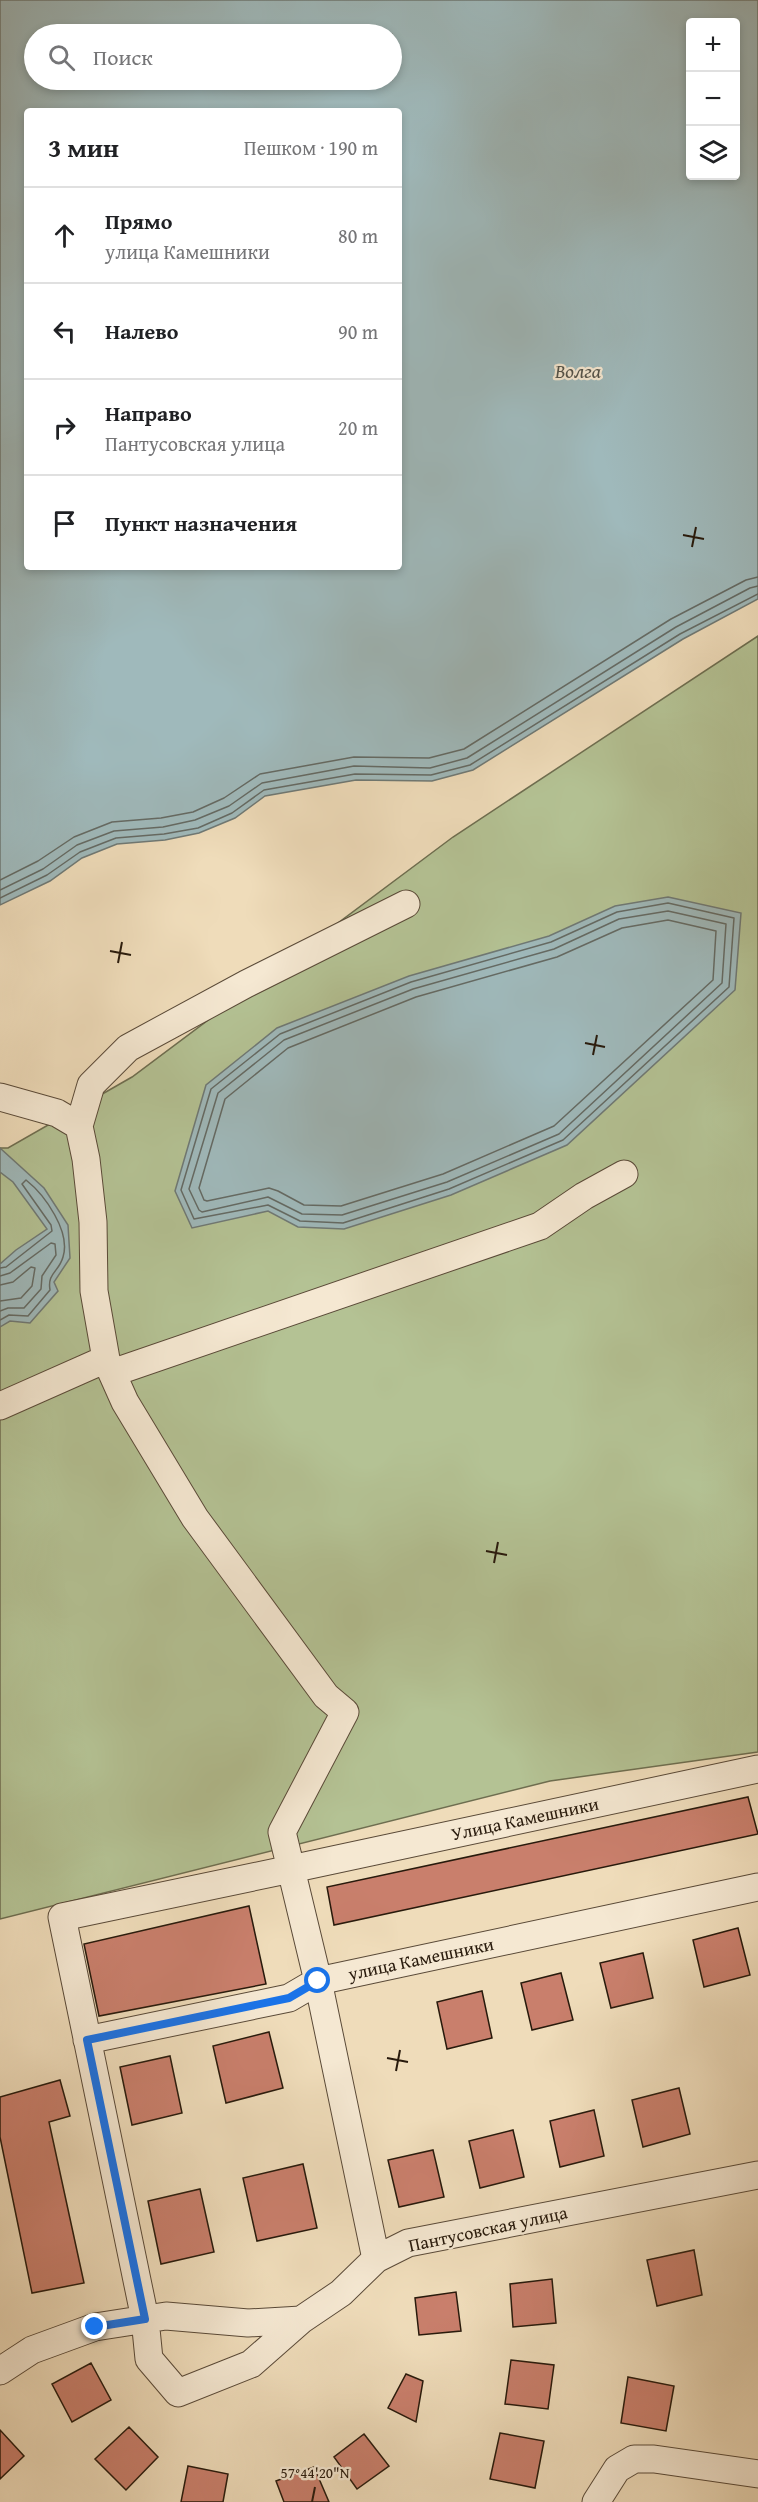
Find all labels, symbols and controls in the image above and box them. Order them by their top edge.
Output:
map controls [686,18,740,180]
button: + [686,18,740,72]
search box [24,24,402,90]
icon: search [45,41,78,74]
text: Поиск [93,41,153,73]
button: − [686,72,740,126]
button: layers [686,126,740,180]
text: 3 мин [48,128,119,167]
text: Пешком · 190 m [244,133,378,162]
text: Прямо [105,205,172,237]
icon: ahead [48,219,81,252]
text: 80 m [338,221,378,250]
text: улица Камешники [105,237,270,266]
icon: left [48,315,81,348]
text: Налево [105,315,178,347]
text: 90 m [338,317,378,346]
water label: Волга [554,356,602,385]
text: Направо [105,397,192,429]
icon: right [48,411,81,444]
text: 20 m [338,413,378,442]
text: Пантусовская улица [105,429,285,458]
icon: arrive [48,507,81,540]
text: Пункт назначения [105,507,297,539]
street label: Улица Камешники [449,1790,601,1847]
street label: улица Камешники [345,1930,497,1987]
route start [304,1967,330,1993]
street label: Пантусовская улица [406,2198,570,2259]
route end [81,2313,107,2339]
text: 57°44'20"N [281,2462,350,2483]

